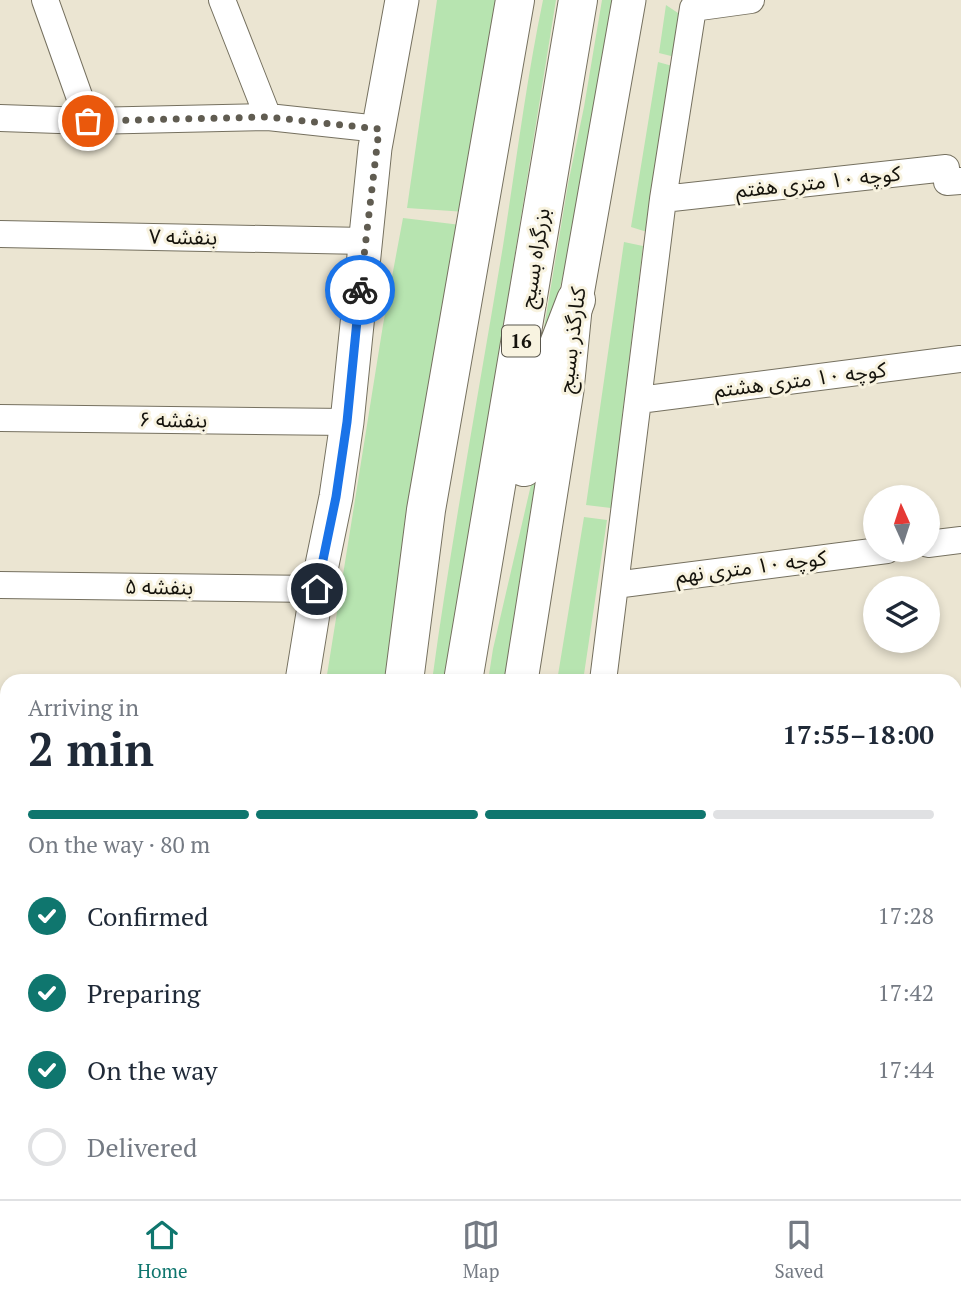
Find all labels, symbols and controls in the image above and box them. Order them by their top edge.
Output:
pin [58,91,118,151]
icon: bag [69,102,107,140]
street label: کوچه ۱۰ متری هفتم [734,158,902,206]
street label: بزرگراه بسیج [512,206,558,310]
street label: بنفشه ۷ [149,221,217,251]
courier [325,255,395,325]
icon: bike [341,271,379,309]
street label: کنارگذر بسیج [551,285,593,395]
road number: 16 [502,326,540,356]
street label: کوچه ۱۰ متری هشتم [712,355,888,405]
street label: بنفشه ۶ [139,404,207,434]
north arrow [863,485,940,562]
map controls [863,485,940,653]
street label: کوچه ۱۰ متری نهم [674,543,828,591]
pin [287,559,347,619]
icon: home [298,570,336,608]
street label: بنفشه ۵ [125,571,193,601]
button: layers [863,576,940,653]
text: Arriving in [28,692,139,723]
text: 17:55–18:00 [782,717,934,751]
text: 2 min [28,718,154,779]
text: On the way · 80 m [28,829,210,860]
icon: check [28,897,66,935]
text: Confirmed [87,899,208,933]
text: 17:28 [877,900,934,931]
icon: check [28,974,66,1012]
text: Preparing [87,976,200,1010]
text: 17:42 [877,977,934,1008]
icon: check [28,1051,66,1089]
text: On the way [87,1053,218,1087]
text: 17:44 [877,1054,934,1085]
text: Delivered [87,1130,197,1164]
tab: Home [137,1216,188,1283]
tab: Map [462,1216,500,1283]
tab: Saved [775,1216,824,1283]

